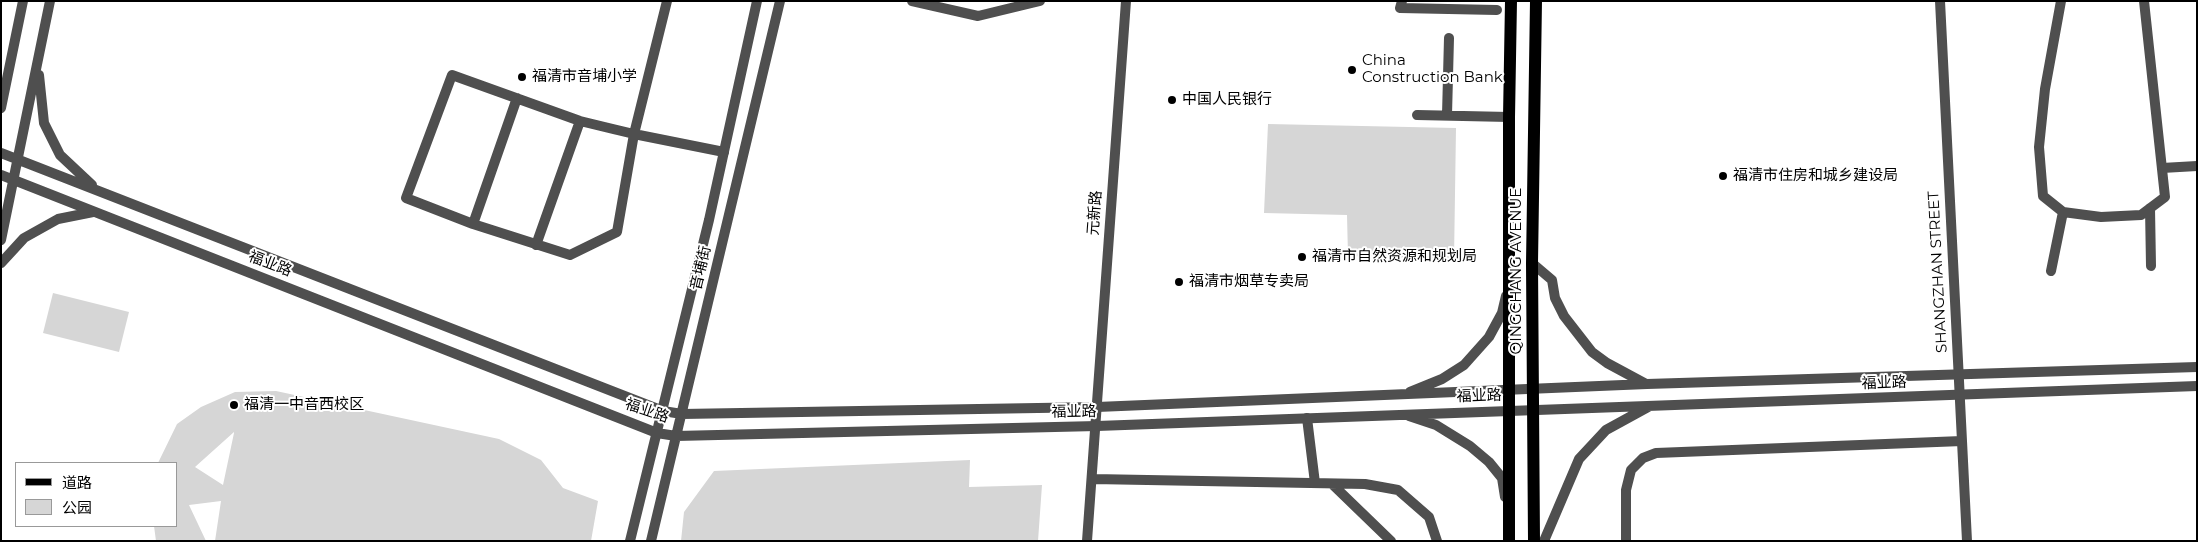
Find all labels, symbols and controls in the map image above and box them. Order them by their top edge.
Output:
place label: China Construction Bank [1362,52,1503,87]
marker: China Construction Bank [1346,64,1358,76]
place label: 福清市音埔小学 [532,68,637,86]
marker: 福清市音埔小学 [516,71,528,83]
place label: 中国人民银行 [1182,91,1272,109]
marker: 中国人民银行 [1166,94,1178,106]
place label: 福清市住房和城乡建设局 [1733,167,1898,185]
marker: 福清市住房和城乡建设局 [1717,170,1729,182]
street label: QINGCHANG AVENUE [1508,188,1526,354]
street label: 元新路 [1084,190,1106,236]
street label: SHANGZHAN STREET [1925,191,1951,353]
street label: 音埔街 [687,244,715,292]
street label: 福业路 [246,248,294,280]
place label: 福清市自然资源和规划局 [1312,248,1477,266]
marker: 福清市自然资源和规划局 [1296,251,1308,263]
place label: 福清市烟草专卖局 [1189,273,1309,291]
marker: 福清市烟草专卖局 [1173,276,1185,288]
street label: 福业路 [1861,373,1907,393]
street label: 福业路 [1456,386,1502,406]
street label: 福业路 [623,395,671,427]
place label: 福清一中音西校区 [244,396,364,414]
marker: 福清一中音西校区 [228,399,240,411]
street label: 福业路 [1051,403,1097,421]
legend [15,462,178,527]
text: 道路 [62,473,92,492]
text: 公园 [62,498,92,517]

